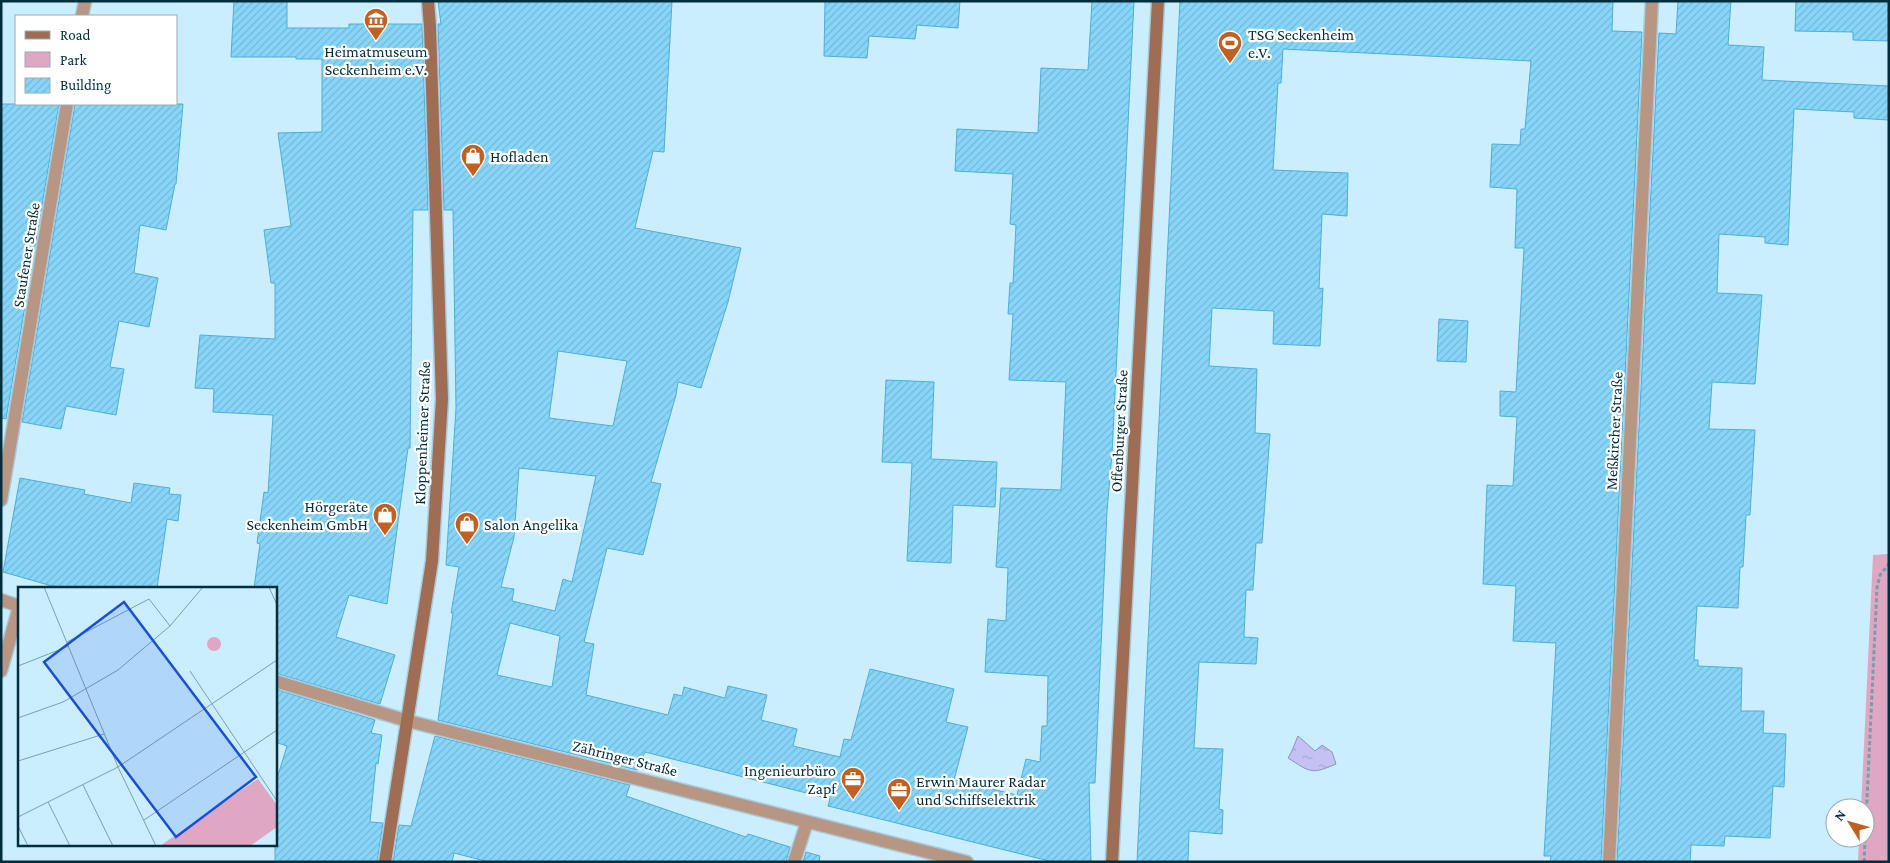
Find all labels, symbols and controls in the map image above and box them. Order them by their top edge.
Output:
museum icon: Heimatmuseum Seckenheim e.V. [363,7,389,41]
legend [15,15,178,105]
place label: TSG Seckenheim e.V. [1248,26,1354,61]
text: Road [60,27,91,43]
sports icon: TSG Seckenheim e.V. [1217,30,1243,64]
place label: Heimatmuseum Seckenheim e.V. [324,43,428,78]
text: Park [60,52,87,68]
text: Building [60,77,111,94]
shop icon: Hofladen [460,143,486,177]
place label: Hofladen [490,148,549,165]
street label: Staufener Straße [9,201,43,309]
street label: Kloppenheimer Straße [411,361,434,505]
street label: Offenburger Straße [1107,369,1132,493]
street label: Meßkircher Straße [1602,371,1626,491]
place label: Hörgeräte Seckenheim GmbH [246,498,368,533]
shop icon: Hörgeräte Seckenheim GmbH [372,502,398,536]
shop icon: Salon Angelika [454,511,480,545]
place label: Salon Angelika [484,516,579,534]
inset map [18,587,276,846]
street label: Zähringer Straße [570,737,679,780]
place label: Ingenieurbüro Zapf [744,762,837,798]
office icon: Ingenieurbüro Zapf [840,766,866,800]
place label: Erwin Maurer Radar und Schiffselektrik [916,773,1046,808]
office icon: Erwin Maurer Radar und Schiffselektrik [886,777,912,811]
north arrow [1825,798,1875,848]
text: N [1830,806,1849,824]

